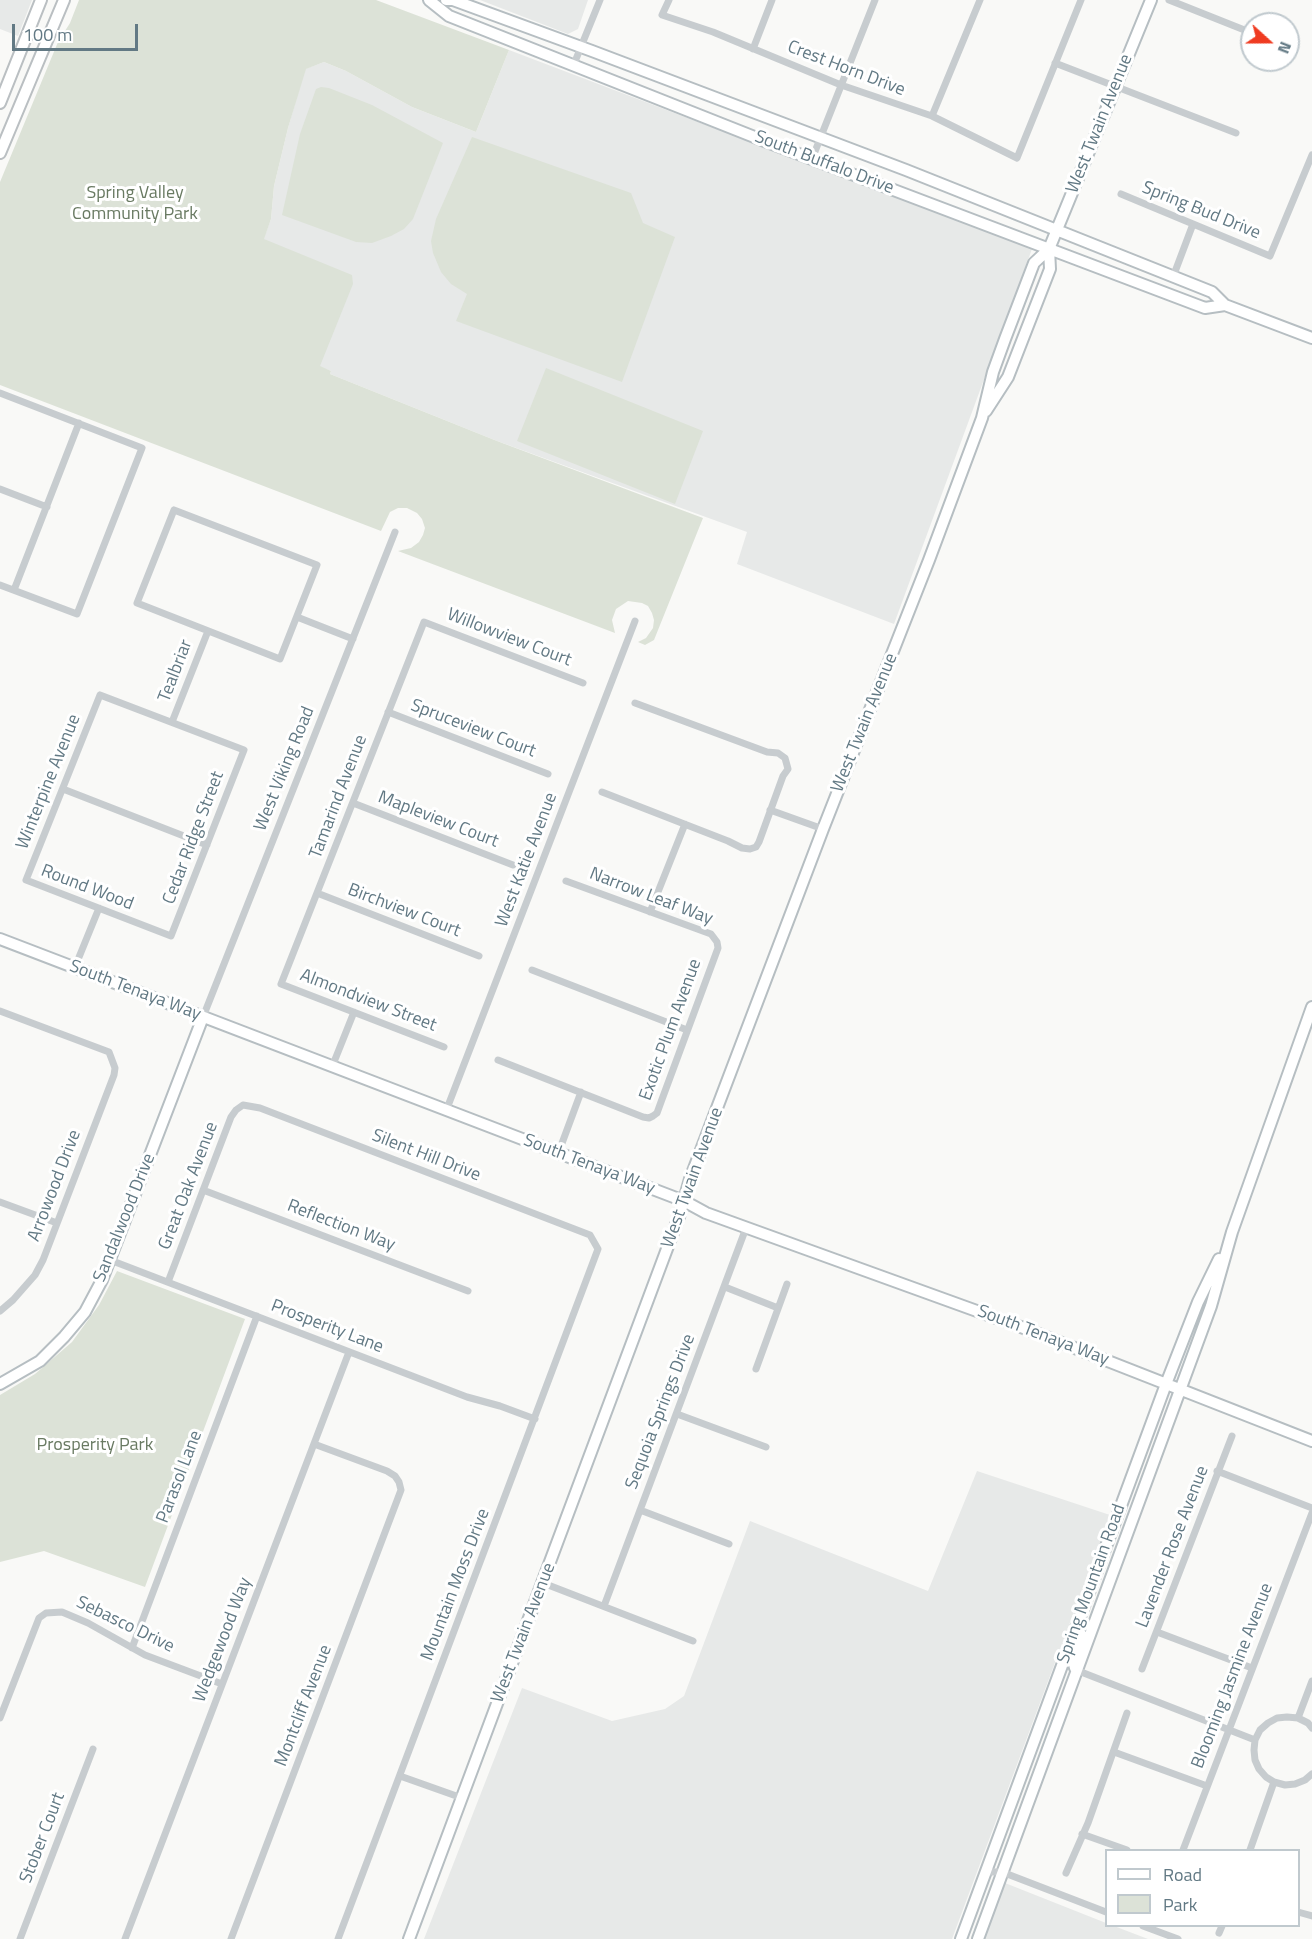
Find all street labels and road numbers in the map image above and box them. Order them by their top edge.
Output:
street label: Crest Horn Drive [784,37,908,101]
street label: West Twain Avenue [1062,51,1138,197]
street label: South Buffalo Drive [751,127,897,199]
street label: Spring Bud Drive [1139,177,1263,245]
street label: Willowview Court [444,604,574,672]
street label: Tealbriar [154,637,198,705]
street label: West Twain Avenue [827,650,903,796]
street label: Spruceview Court [407,695,539,763]
street label: West Viking Road [250,704,320,834]
street label: Winterpine Avenue [12,711,86,853]
street label: Tamarind Avenue [306,732,372,862]
street label: Cedar Ridge Street [159,768,229,908]
street label: Mapleview Court [375,787,501,853]
street label: West Katie Avenue [491,790,563,930]
street label: Round Wood [38,860,136,916]
street label: Narrow Leaf Way [586,864,716,930]
street label: Birchview Court [345,880,463,942]
street label: South Tenaya Way [66,956,204,1026]
street label: Exotic Plum Avenue [635,956,707,1104]
street label: Almondview Street [297,965,439,1037]
street label: West Twain Avenue [658,1105,728,1251]
street label: Great Oak Avenue [155,1119,223,1253]
street label: Silent Hill Drive [369,1125,483,1187]
street label: Arrowood Drive [24,1127,86,1245]
street label: South Tenaya Way [520,1130,658,1200]
street label: Sandalwood Drive [89,1151,161,1285]
street label: Reflection Way [284,1196,398,1256]
street label: Prosperity Lane [268,1296,386,1358]
street label: South Tenaya Way [974,1301,1112,1371]
street label: Sequoia Springs Drive [621,1331,701,1493]
street label: Parasol Lane [152,1428,208,1526]
street label: Lavender Rose Avenue [1132,1463,1214,1631]
street label: Spring Mountain Road [1053,1501,1131,1667]
street label: Mountain Moss Drive [417,1506,495,1664]
street label: West Twain Avenue [487,1560,561,1706]
street label: Wedgewood Way [189,1575,257,1705]
street label: Blooming Jasmine Avenue [1188,1580,1278,1772]
street label: Sebasco Drive [73,1592,177,1658]
street label: Montcliff Avenue [271,1642,337,1770]
street label: Stober Court [16,1790,70,1886]

